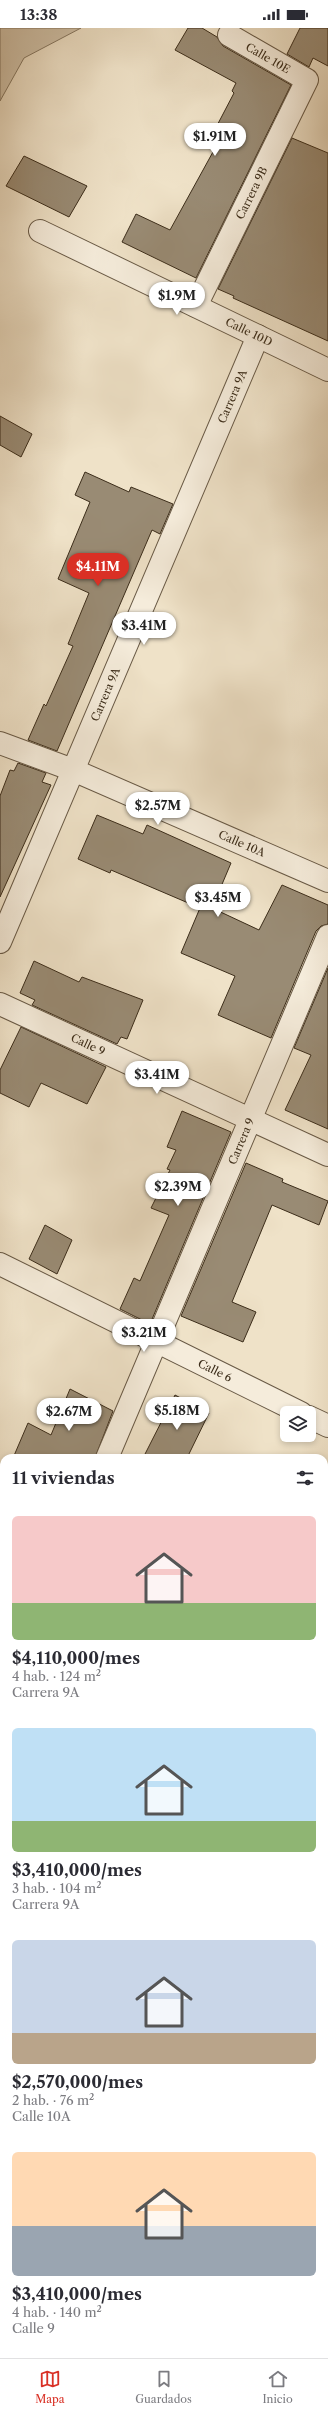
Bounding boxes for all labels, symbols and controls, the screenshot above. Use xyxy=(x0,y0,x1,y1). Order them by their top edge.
text: 13:38 xyxy=(20,5,57,24)
street label: Calle 10E xyxy=(243,40,293,77)
pin: $1.91M xyxy=(182,123,248,157)
text: $1.91M xyxy=(193,128,237,144)
street label: Carrera 9B xyxy=(233,164,271,222)
pin: $1.9M xyxy=(149,282,205,316)
text: $1.9M xyxy=(158,287,196,303)
street label: Calle 10D xyxy=(223,315,275,349)
street label: Carrera 9A xyxy=(215,367,250,425)
pin: $4.11M xyxy=(65,553,131,587)
text: $4.11M xyxy=(76,558,120,574)
pin: $3.41M xyxy=(111,612,177,646)
text: $3.41M xyxy=(121,617,167,633)
street label: Carrera 9A xyxy=(88,665,123,723)
pin: $2.57M xyxy=(125,792,191,826)
text: $2.57M xyxy=(135,797,181,813)
street label: Calle 10A xyxy=(216,827,268,860)
pin: $3.45M xyxy=(185,884,251,918)
text: $3.45M xyxy=(195,889,241,905)
street label: Calle 9 xyxy=(69,1031,108,1059)
pin: $3.41M xyxy=(124,1061,190,1095)
text: $3.41M xyxy=(134,1066,180,1082)
street label: Carrera 9 xyxy=(225,1116,257,1167)
pin: $2.39M xyxy=(145,1173,211,1207)
text: $2.39M xyxy=(154,1178,202,1194)
pin: $3.21M xyxy=(111,1319,177,1353)
text: $3.21M xyxy=(121,1324,167,1340)
street label: Calle 6 xyxy=(196,1356,235,1385)
pin: $5.18M xyxy=(144,1397,210,1431)
pin: $2.67M xyxy=(36,1398,102,1432)
text: $5.18M xyxy=(154,1402,200,1418)
text: $2.67M xyxy=(46,1403,92,1419)
map controls xyxy=(280,1406,316,1442)
button: layers xyxy=(280,1406,316,1442)
icon: filters xyxy=(294,1467,316,1489)
text: 11 viviendas xyxy=(12,1468,115,1488)
icon: home xyxy=(128,1542,200,1614)
text: $4,110,000/mes xyxy=(12,1648,140,1668)
text: 4 hab. · 124 m² xyxy=(12,1668,101,1684)
text: Carrera 9A xyxy=(12,1684,79,1700)
icon: home xyxy=(128,1754,200,1826)
text: $3,410,000/mes xyxy=(12,1860,142,1880)
text: 3 hab. · 104 m² xyxy=(12,1880,102,1896)
text: Carrera 9A xyxy=(12,1896,79,1912)
icon: home xyxy=(128,1966,200,2038)
text: $2,570,000/mes xyxy=(12,2072,143,2092)
text: 2 hab. · 76 m² xyxy=(12,2092,94,2108)
text: Calle 10A xyxy=(12,2108,71,2124)
icon: home xyxy=(128,2178,200,2250)
text: $3,410,000/mes xyxy=(12,2284,142,2304)
text: 4 hab. · 140 m² xyxy=(12,2304,102,2320)
text: Calle 9 xyxy=(12,2320,55,2336)
tab: Mapa xyxy=(35,2368,65,2406)
tab: Guardados xyxy=(135,2368,192,2406)
tab: Inicio xyxy=(262,2368,293,2406)

